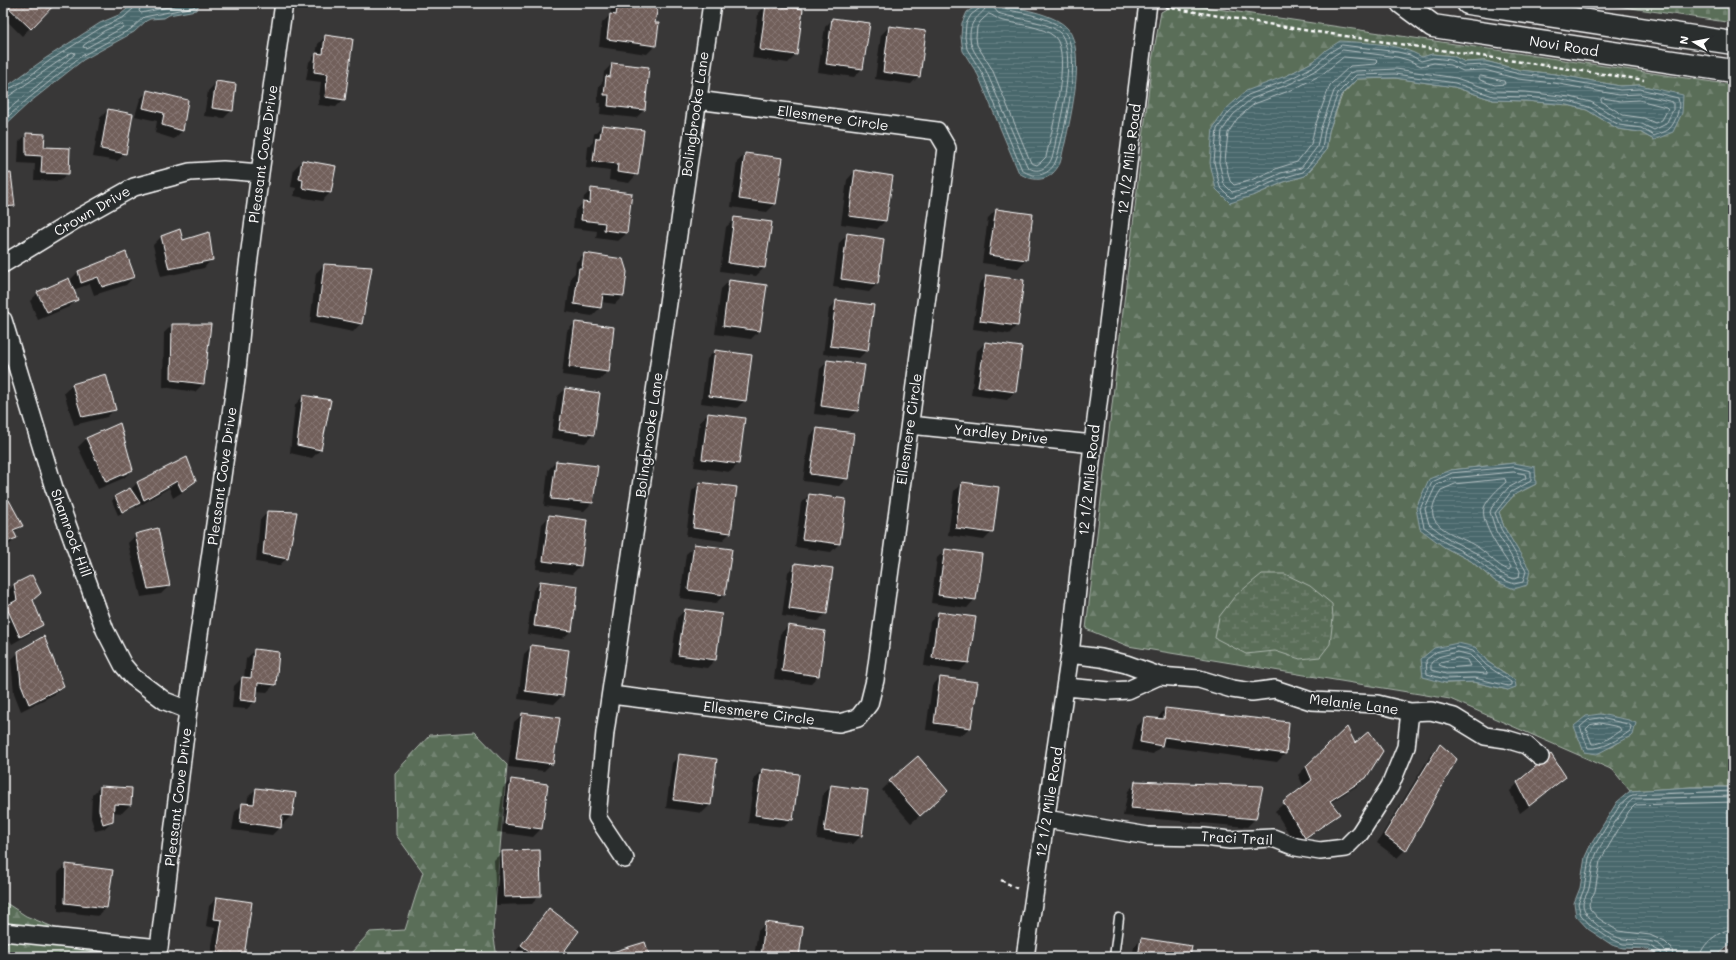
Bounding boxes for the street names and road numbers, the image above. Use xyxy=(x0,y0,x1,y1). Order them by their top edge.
street label: Novi Road xyxy=(1528,31,1600,60)
street label: Bolingbrooke Lane xyxy=(676,50,713,178)
street label: Pleasant Cove Drive xyxy=(243,84,282,224)
street label: Ellesmere Circle xyxy=(776,100,890,135)
street label: 12 1/2 Mile Road xyxy=(1112,102,1145,215)
street label: Crown Drive xyxy=(50,181,133,240)
street label: Bolingbrooke Lane xyxy=(630,371,667,499)
street label: Ellesmere Circle xyxy=(891,372,926,486)
street label: Pleasant Cove Drive xyxy=(202,406,241,546)
street label: Yardley Drive xyxy=(953,419,1049,448)
street label: 12 1/2 Mile Road xyxy=(1073,423,1104,536)
street label: Shamrock Hill xyxy=(47,486,96,580)
street label: Melanie Lane xyxy=(1308,689,1400,718)
street label: Ellesmere Circle xyxy=(702,696,816,729)
street label: Pleasant Cove Drive xyxy=(160,727,195,867)
street label: 12 1/2 Mile Road xyxy=(1030,745,1067,858)
street label: Traci Trail xyxy=(1201,826,1273,849)

